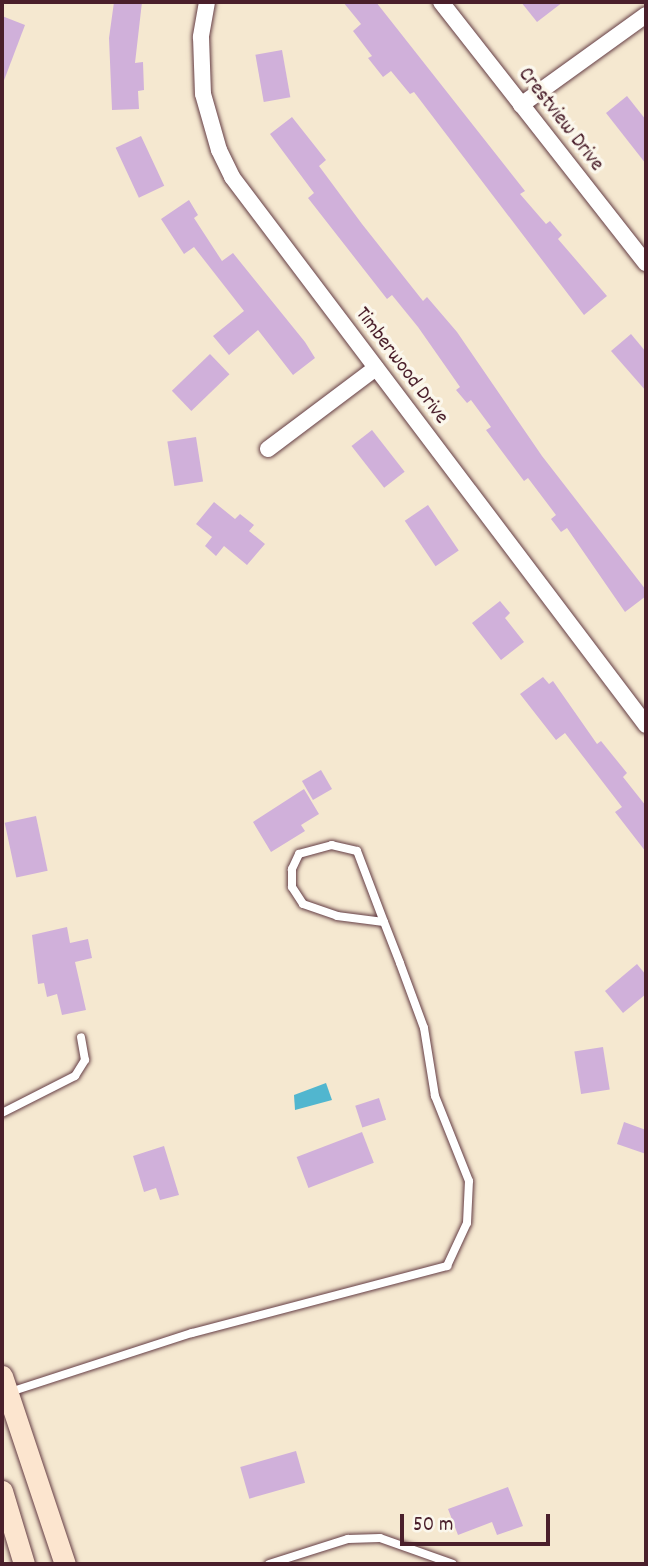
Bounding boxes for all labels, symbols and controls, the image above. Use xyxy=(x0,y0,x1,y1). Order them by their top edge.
street label: Crestview Drive xyxy=(512,63,608,177)
street label: Timberwood Drive xyxy=(349,302,453,430)
scale bar xyxy=(403,1500,554,1544)
text: 50 m xyxy=(413,1511,453,1541)

